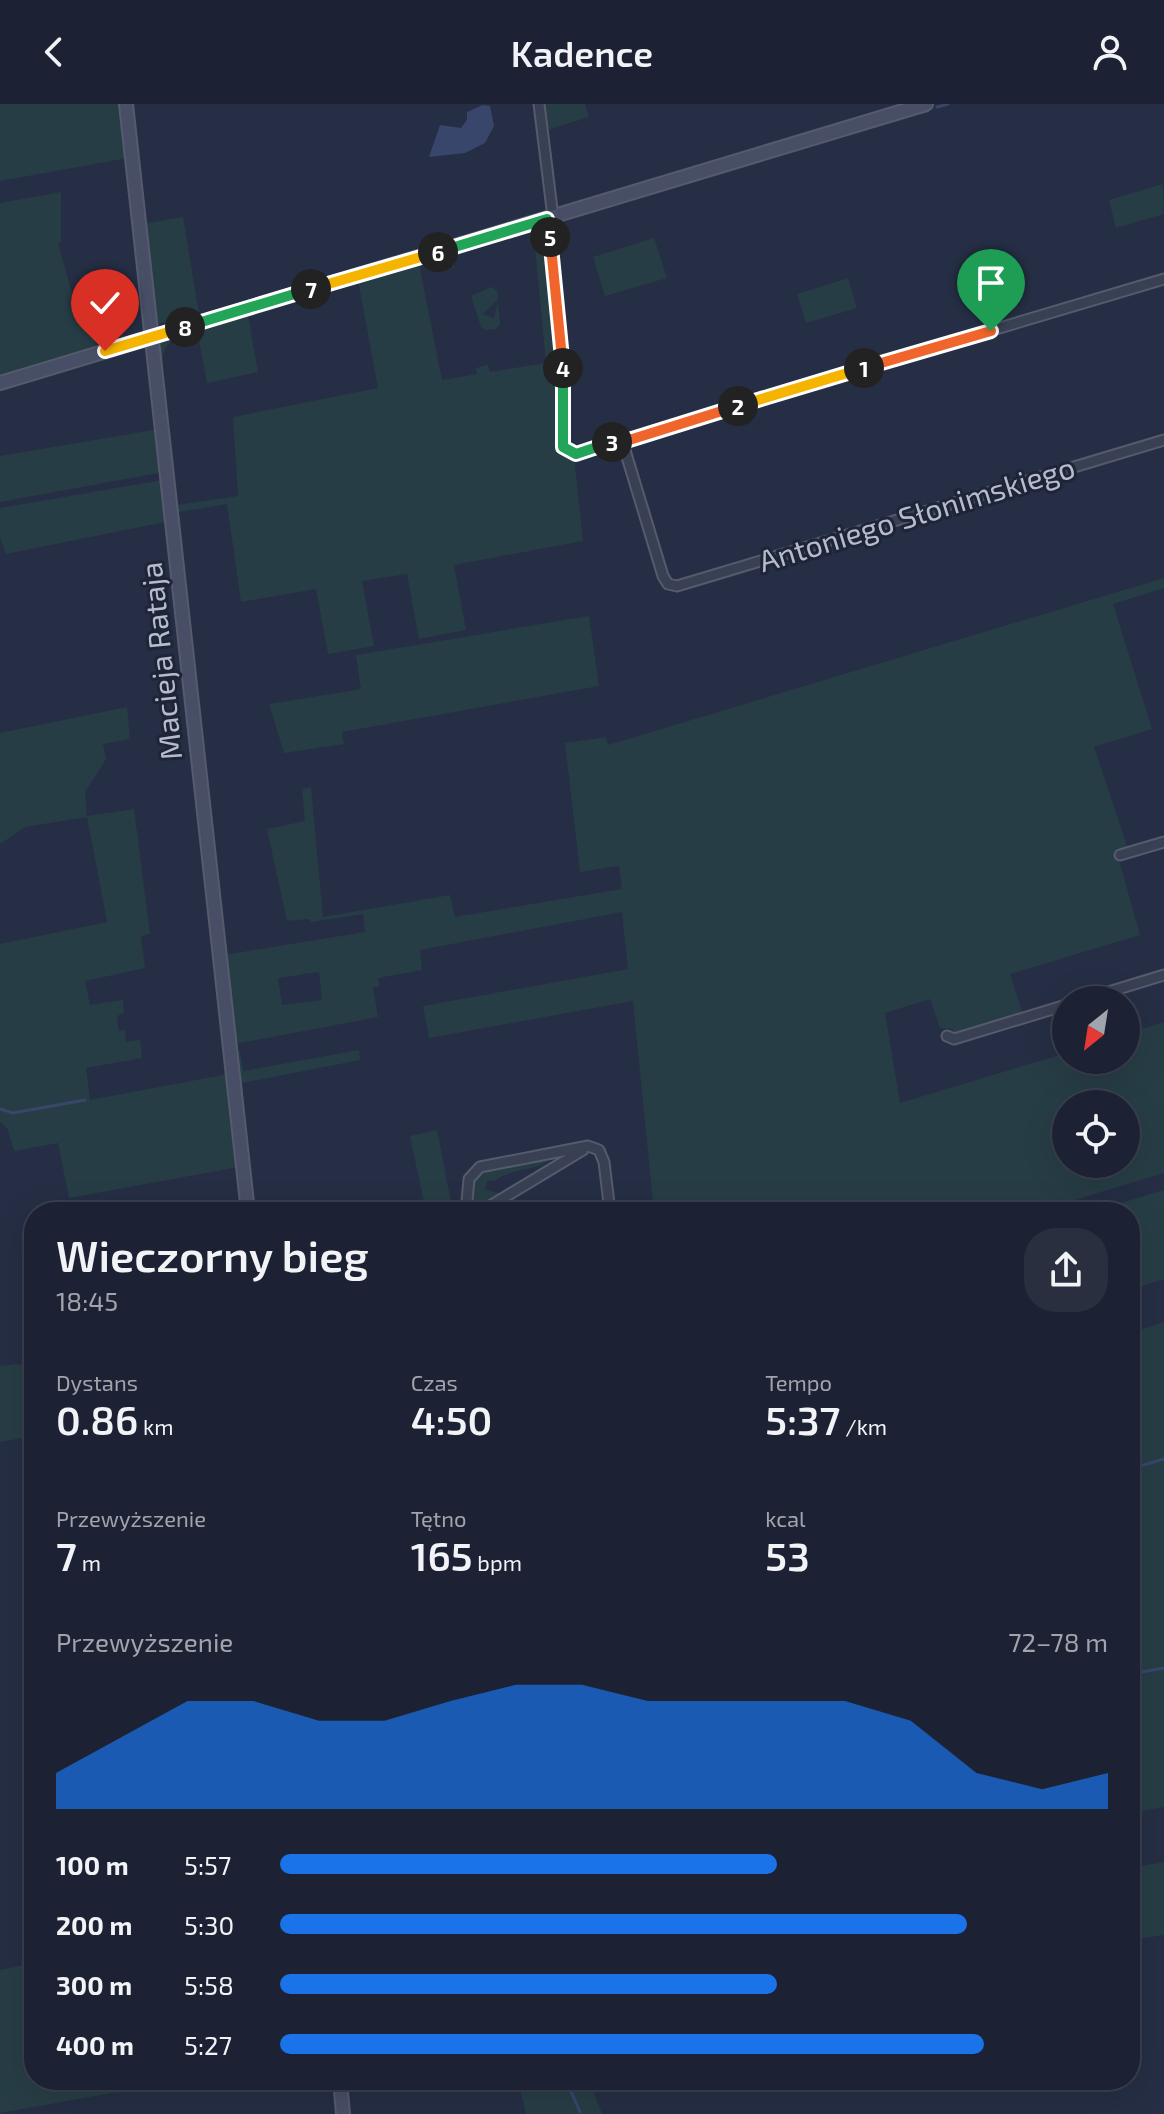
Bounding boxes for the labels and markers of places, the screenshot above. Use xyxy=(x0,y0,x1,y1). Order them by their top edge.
pin: 5 xyxy=(530,217,570,257)
pin: 6 xyxy=(418,232,458,272)
pin xyxy=(957,249,1025,331)
pin xyxy=(71,269,139,351)
pin: 7 xyxy=(291,269,331,309)
pin: 8 xyxy=(165,307,205,347)
pin: 4 xyxy=(543,348,583,388)
pin: 1 xyxy=(844,348,884,388)
pin: 2 xyxy=(718,386,758,426)
pin: 3 xyxy=(592,422,632,462)

